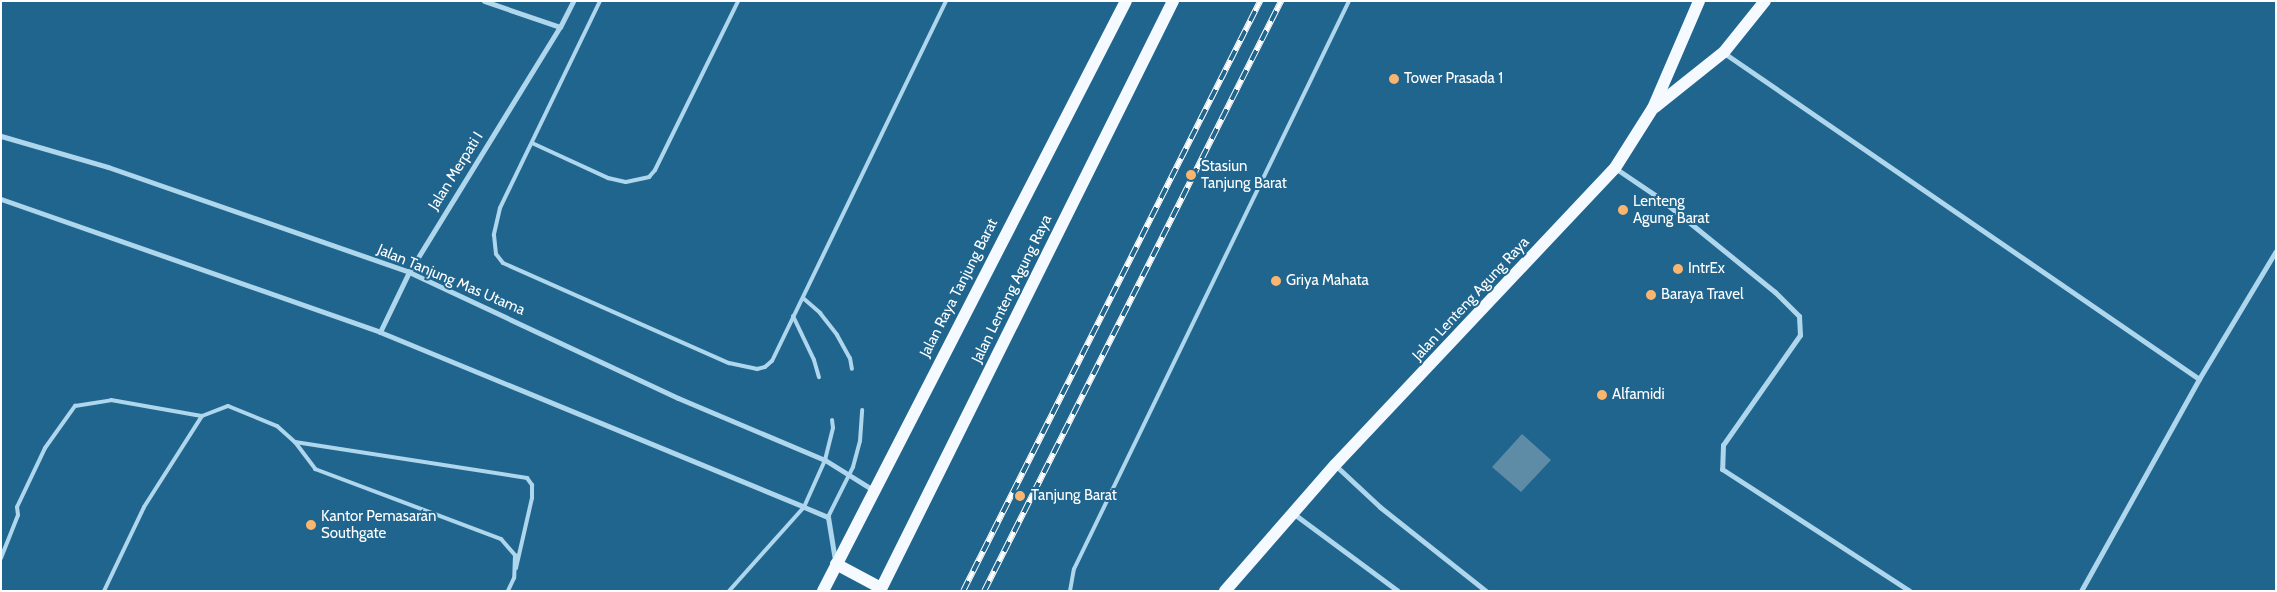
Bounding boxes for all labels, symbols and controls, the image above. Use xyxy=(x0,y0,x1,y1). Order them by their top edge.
place label: Tower Prasada 1 xyxy=(1404,70,1503,88)
marker: Tower Prasada 1 xyxy=(1388,73,1400,85)
street label: Jalan Merpati I xyxy=(425,129,487,213)
place label: Stasiun Tanjung Barat xyxy=(1201,157,1287,192)
marker: Stasiun Tanjung Barat xyxy=(1185,169,1197,181)
place label: Lenteng Agung Barat xyxy=(1633,192,1710,227)
marker: Lenteng Agung Barat xyxy=(1617,204,1629,216)
street label: Jalan Lenteng Agung Raya xyxy=(968,212,1056,366)
street label: Jalan Raya Tanjung Barat xyxy=(916,216,1002,360)
street label: Jalan Lenteng Agung Raya xyxy=(1409,233,1533,365)
street label: Jalan Tanjung Mas Utama xyxy=(375,241,527,319)
place label: IntrEx xyxy=(1688,260,1725,278)
marker: IntrEx xyxy=(1672,263,1684,275)
place label: Griya Mahata xyxy=(1286,272,1369,290)
marker: Griya Mahata xyxy=(1270,275,1282,287)
place label: Baraya Travel xyxy=(1661,286,1743,304)
marker: Baraya Travel xyxy=(1645,289,1657,301)
place label: Alfamidi xyxy=(1612,386,1665,404)
marker: Alfamidi xyxy=(1596,389,1608,401)
place label: Tanjung Barat xyxy=(1031,487,1117,505)
marker: Tanjung Barat xyxy=(1013,489,1027,503)
place label: Kantor Pemasaran Southgate xyxy=(321,507,436,542)
marker: Kantor Pemasaran Southgate xyxy=(305,519,317,531)

